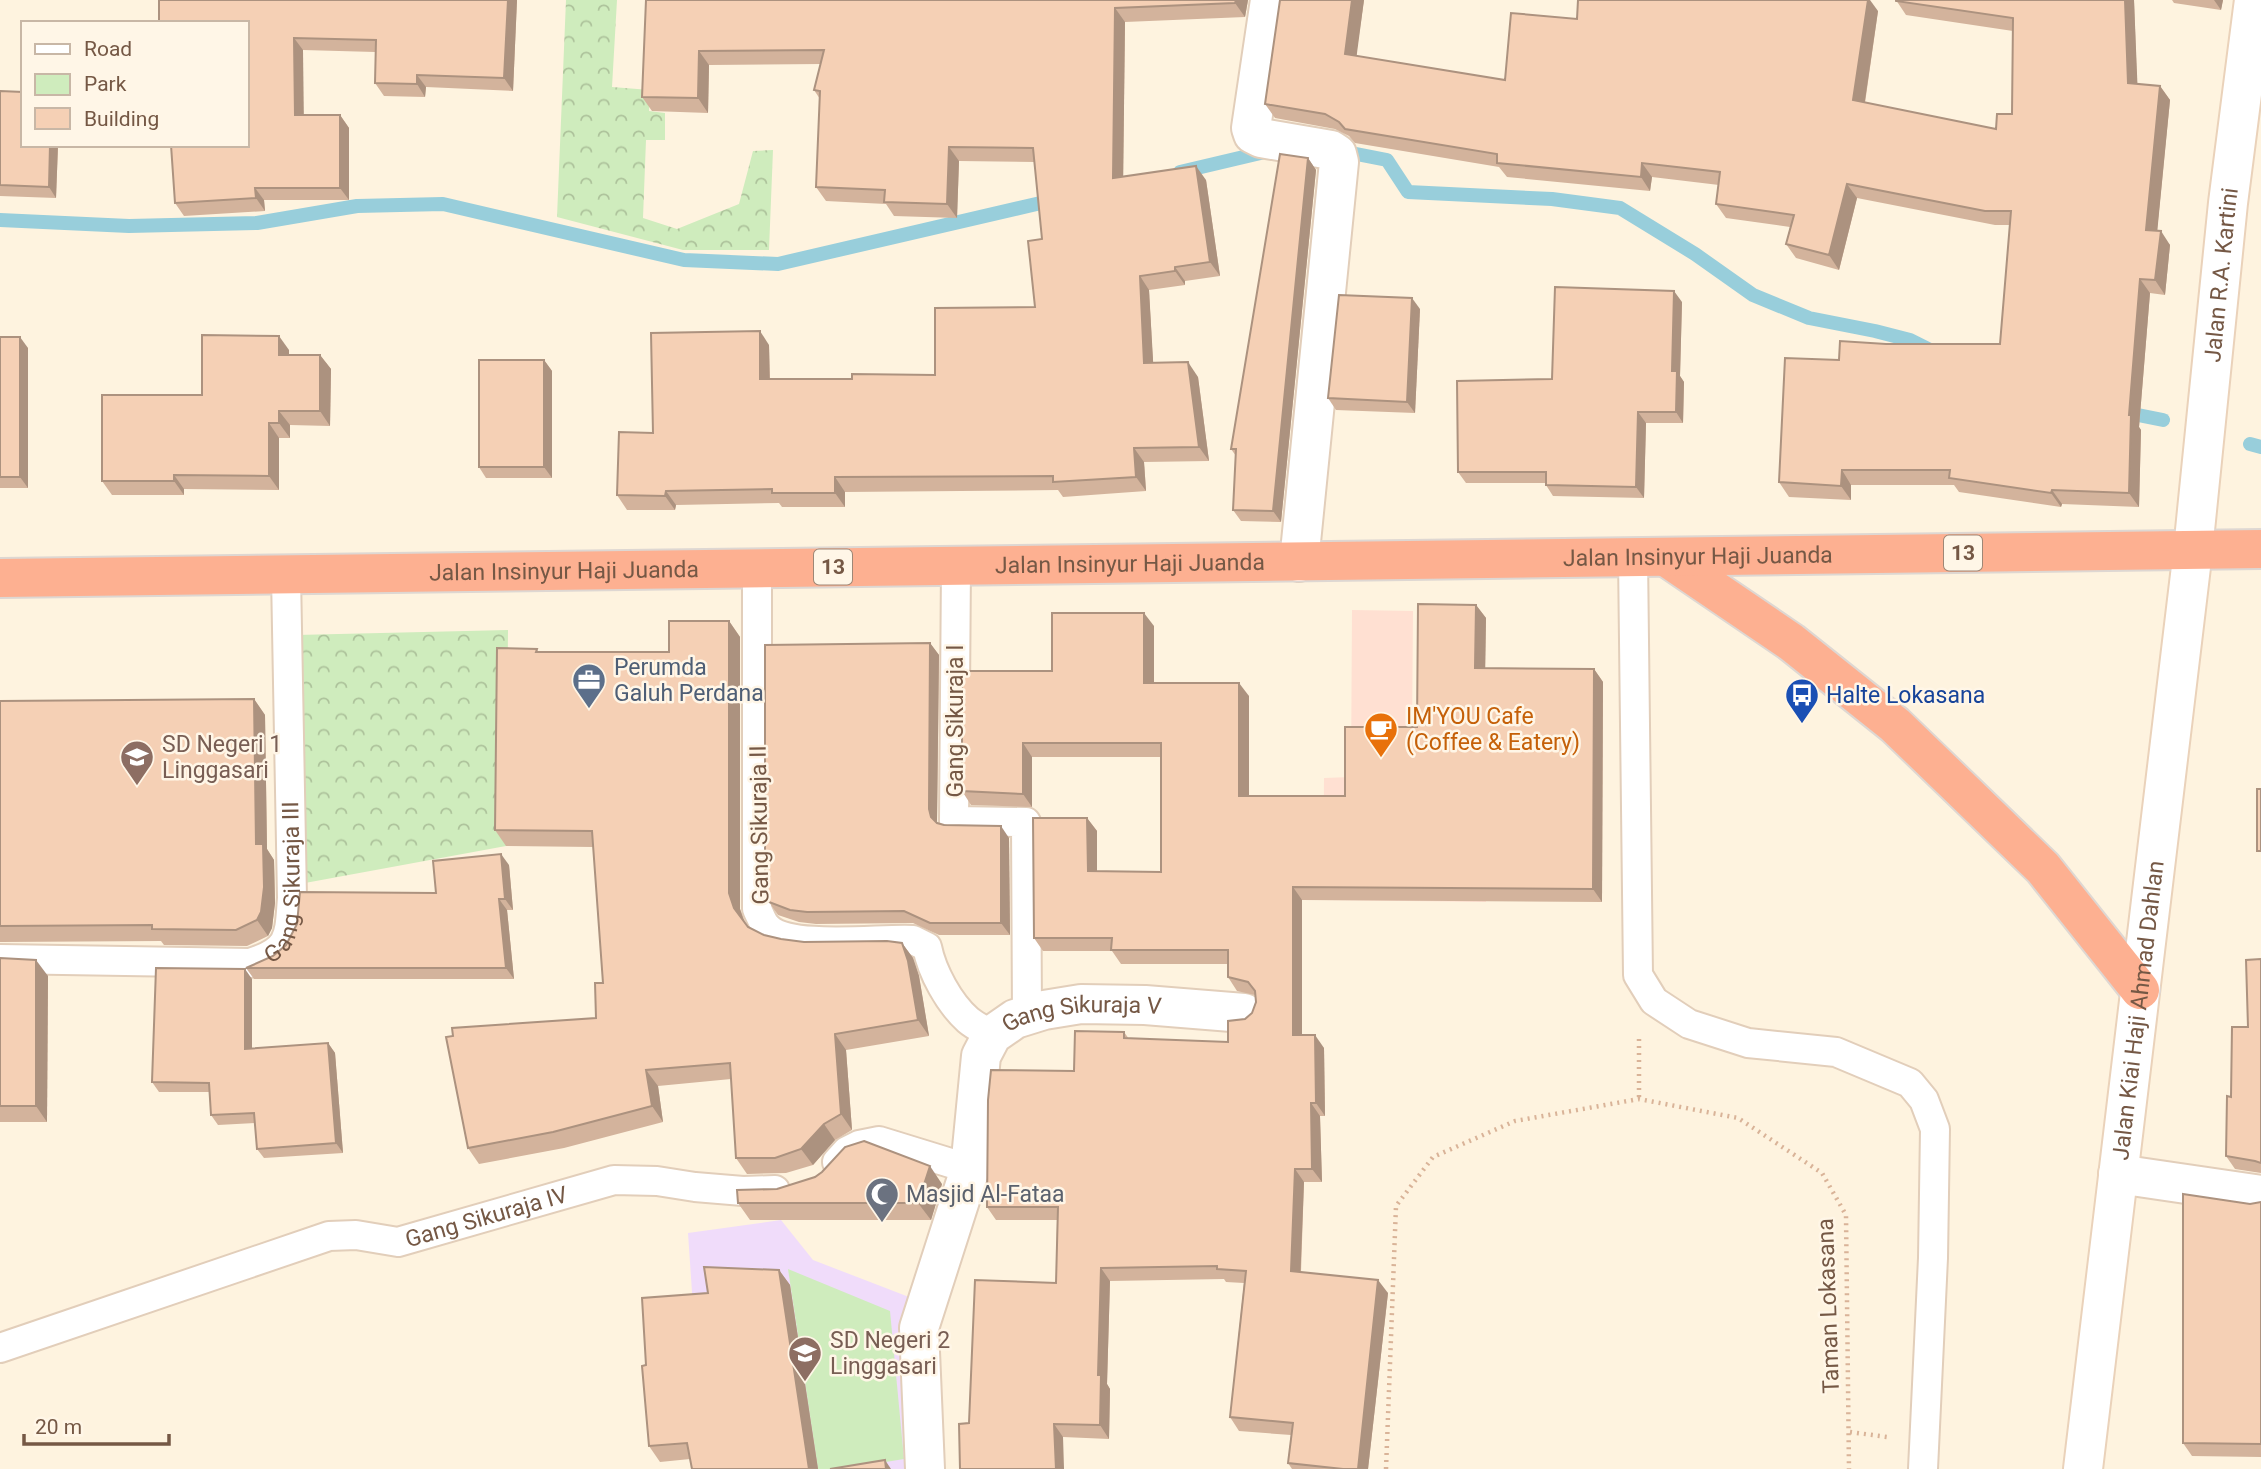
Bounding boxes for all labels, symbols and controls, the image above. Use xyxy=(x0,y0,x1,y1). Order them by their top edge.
legend xyxy=(21,21,248,147)
text: Road xyxy=(84,37,132,61)
text: Park xyxy=(84,72,127,96)
text: Building xyxy=(84,107,159,131)
street label: Jalan R.A. Kartini xyxy=(2199,186,2244,364)
road number: 13 xyxy=(1944,536,1982,570)
street label: Jalan Insinyur Haji Juanda xyxy=(1563,541,1833,572)
street label: Jalan Insinyur Haji Juanda xyxy=(995,549,1265,579)
road number: 13 xyxy=(814,550,852,584)
street label: Jalan Insinyur Haji Juanda xyxy=(429,556,699,586)
street label: Gang Sikuraja I xyxy=(942,645,969,797)
place label: Perumda Galuh Perdana xyxy=(614,654,764,707)
office icon: Perumda Galuh Perdana xyxy=(570,661,608,710)
bus stop icon: Halte Lokasana xyxy=(1783,676,1821,725)
place label: Halte Lokasana xyxy=(1826,682,1985,709)
place label: IM'YOU Cafe (Coffee & Eatery) xyxy=(1406,703,1580,756)
cafe icon: IM'YOU Cafe (Coffee & Eatery) xyxy=(1362,710,1400,759)
place label: SD Negeri 1 Linggasari xyxy=(162,731,282,784)
school or university icon: SD Negeri 1 Linggasari xyxy=(118,738,156,787)
street label: Gang Sikuraja II xyxy=(745,745,774,905)
street label: Gang Sikuraja III xyxy=(259,801,306,969)
street label: Jalan Kiai Haji Ahmad Dahlan xyxy=(2107,859,2170,1162)
street label: Gang Sikuraja V xyxy=(997,991,1163,1038)
mosque icon: Masjid Al-Fataa xyxy=(863,1175,901,1224)
street label: Gang Sikuraja IV xyxy=(402,1181,571,1253)
place label: Masjid Al-Fataa xyxy=(906,1181,1065,1208)
street label: Taman Lokasana xyxy=(1812,1218,1845,1394)
place label: SD Negeri 2 Linggasari xyxy=(830,1327,950,1380)
school or university icon: SD Negeri 2 Linggasari xyxy=(786,1334,824,1383)
scale bar xyxy=(24,1402,170,1446)
text: 20 m xyxy=(35,1415,82,1439)

